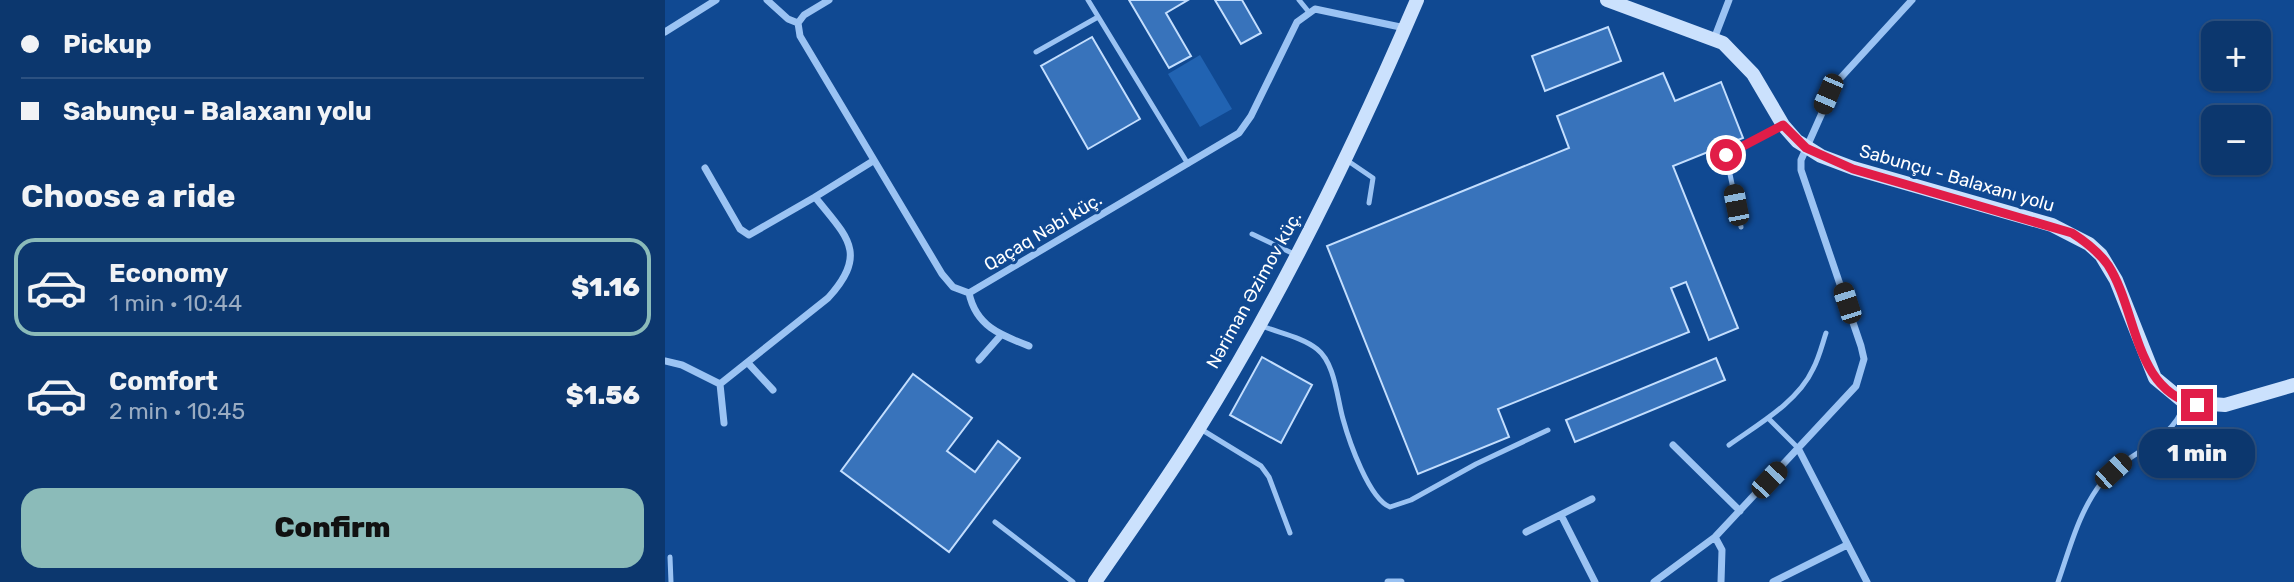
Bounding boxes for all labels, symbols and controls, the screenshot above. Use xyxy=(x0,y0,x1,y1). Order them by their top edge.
map controls xyxy=(2201,21,2271,175)
button: + xyxy=(2201,21,2271,91)
text: Pickup xyxy=(63,29,152,60)
car xyxy=(1811,71,1846,117)
text: Sabunçu - Balaxanı yolu xyxy=(63,96,372,127)
button: − xyxy=(2201,105,2271,175)
route start xyxy=(1710,139,1742,171)
street label: Sabunçu - Balaxanı yolu xyxy=(1857,140,2057,216)
text: Choose a ride xyxy=(21,177,235,215)
car xyxy=(1722,182,1751,228)
street label: Qaçaq Nəbi küç. xyxy=(980,188,1106,276)
street label: Nəriman Əzimov küç. xyxy=(1202,207,1306,373)
icon: car xyxy=(25,256,88,319)
text: Economy xyxy=(109,258,228,289)
text: $1.16 xyxy=(571,272,640,303)
car xyxy=(1831,280,1864,326)
text: 1 min · 10:44 xyxy=(109,289,242,317)
icon: car xyxy=(25,364,88,427)
text: Comfort xyxy=(109,366,218,397)
text: $1.56 xyxy=(566,380,640,411)
route end xyxy=(2181,389,2213,421)
text: 2 min · 10:45 xyxy=(109,397,245,425)
callout: 1 min xyxy=(2139,430,2255,478)
text: 1 min xyxy=(2167,439,2227,467)
car xyxy=(2091,449,2136,493)
car xyxy=(1747,457,1792,503)
button: Confirm xyxy=(21,488,644,568)

